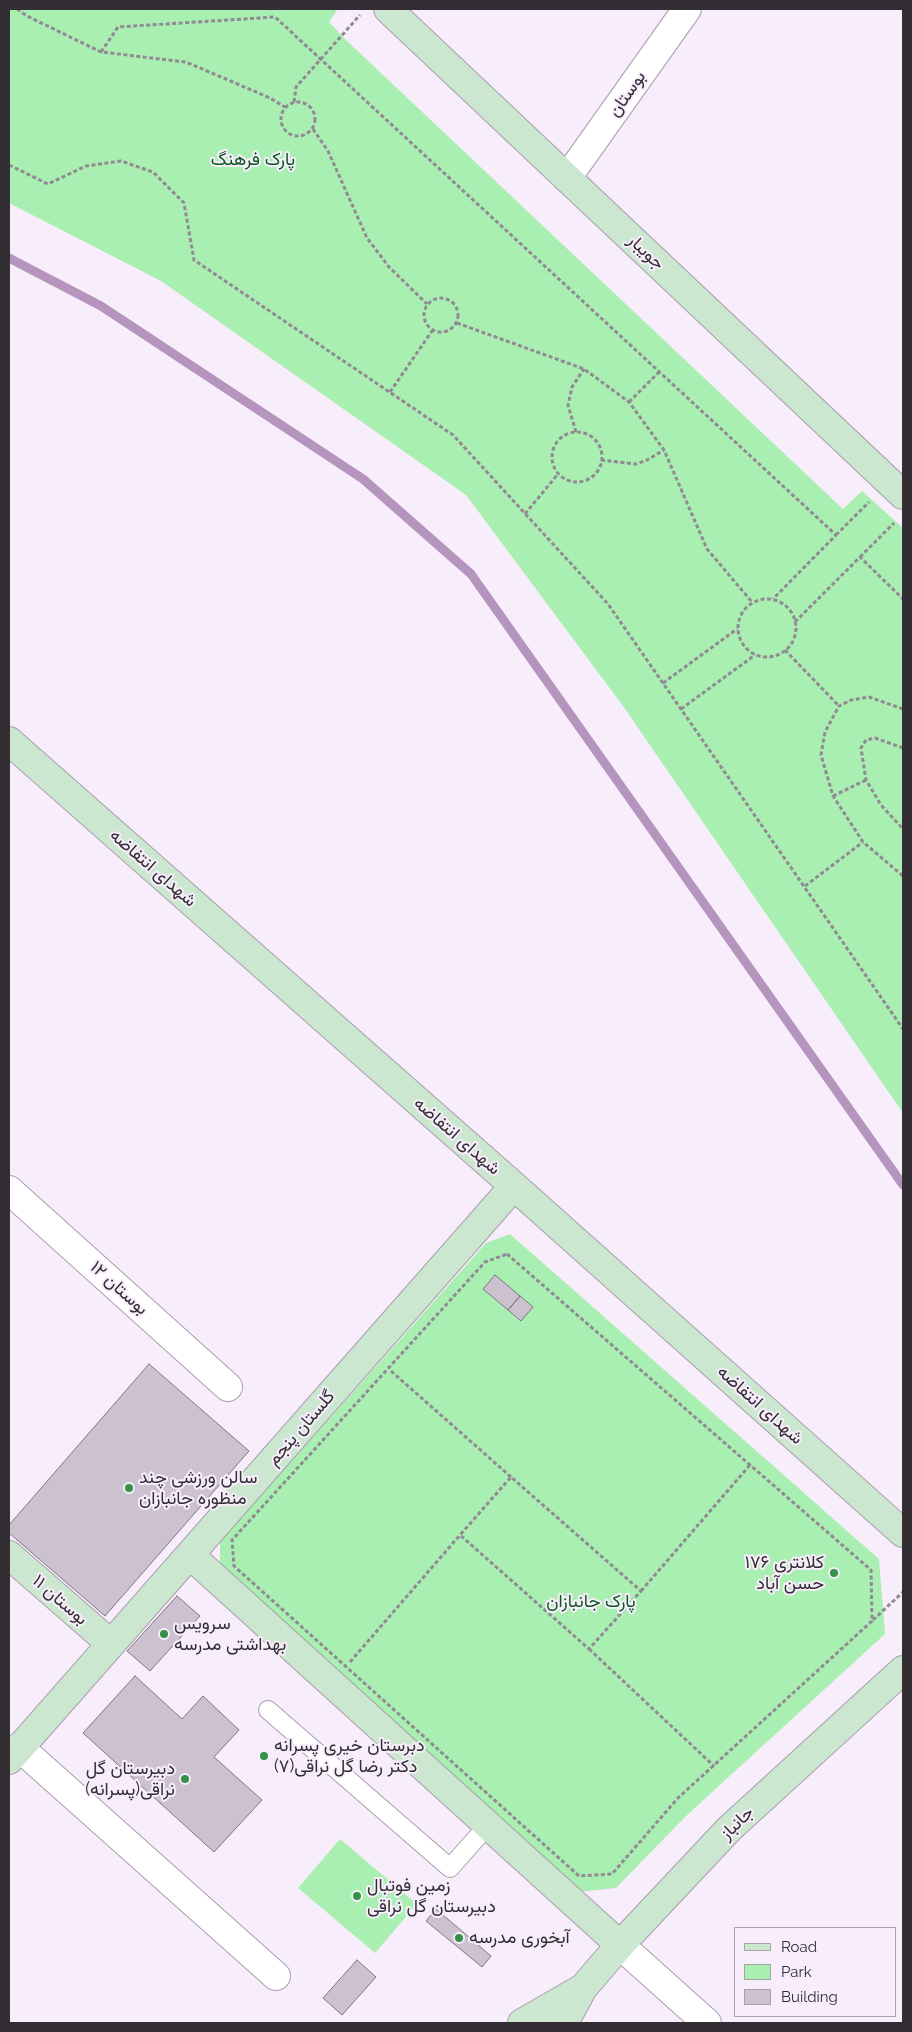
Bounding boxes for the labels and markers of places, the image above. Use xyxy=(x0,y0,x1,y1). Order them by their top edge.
place label: سالن ورزشی چند منظوره جانبازان xyxy=(139,1467,257,1510)
marker: سالن ورزشی چند منظوره جانبازان xyxy=(123,1482,135,1494)
place label: کلانتری ۱۷۶ حسن آباد xyxy=(745,1552,824,1595)
marker: کلانتری ۱۷۶ حسن آباد xyxy=(828,1567,840,1579)
place label: سرویس بهداشتی مدرسه xyxy=(174,1613,286,1656)
marker: سرویس بهداشتی مدرسه xyxy=(158,1628,170,1640)
place label: دبرستان خیری پسرانه دکتر رضا گل نراقی(۷) xyxy=(274,1735,425,1778)
marker: دبرستان خیری پسرانه دکتر رضا گل نراقی(۷) xyxy=(258,1750,270,1762)
place label: دبیرستان گل نراقی(پسرانه) xyxy=(85,1758,175,1800)
marker: دبیرستان گل نراقی(پسرانه) xyxy=(179,1773,191,1785)
place label: زمین فوتبال دبیرستان گل نراقی xyxy=(367,1875,496,1918)
marker: زمین فوتبال دبیرستان گل نراقی xyxy=(351,1890,363,1902)
place label: آبخوری مدرسه xyxy=(469,1927,570,1949)
marker: آبخوری مدرسه xyxy=(453,1932,465,1944)

